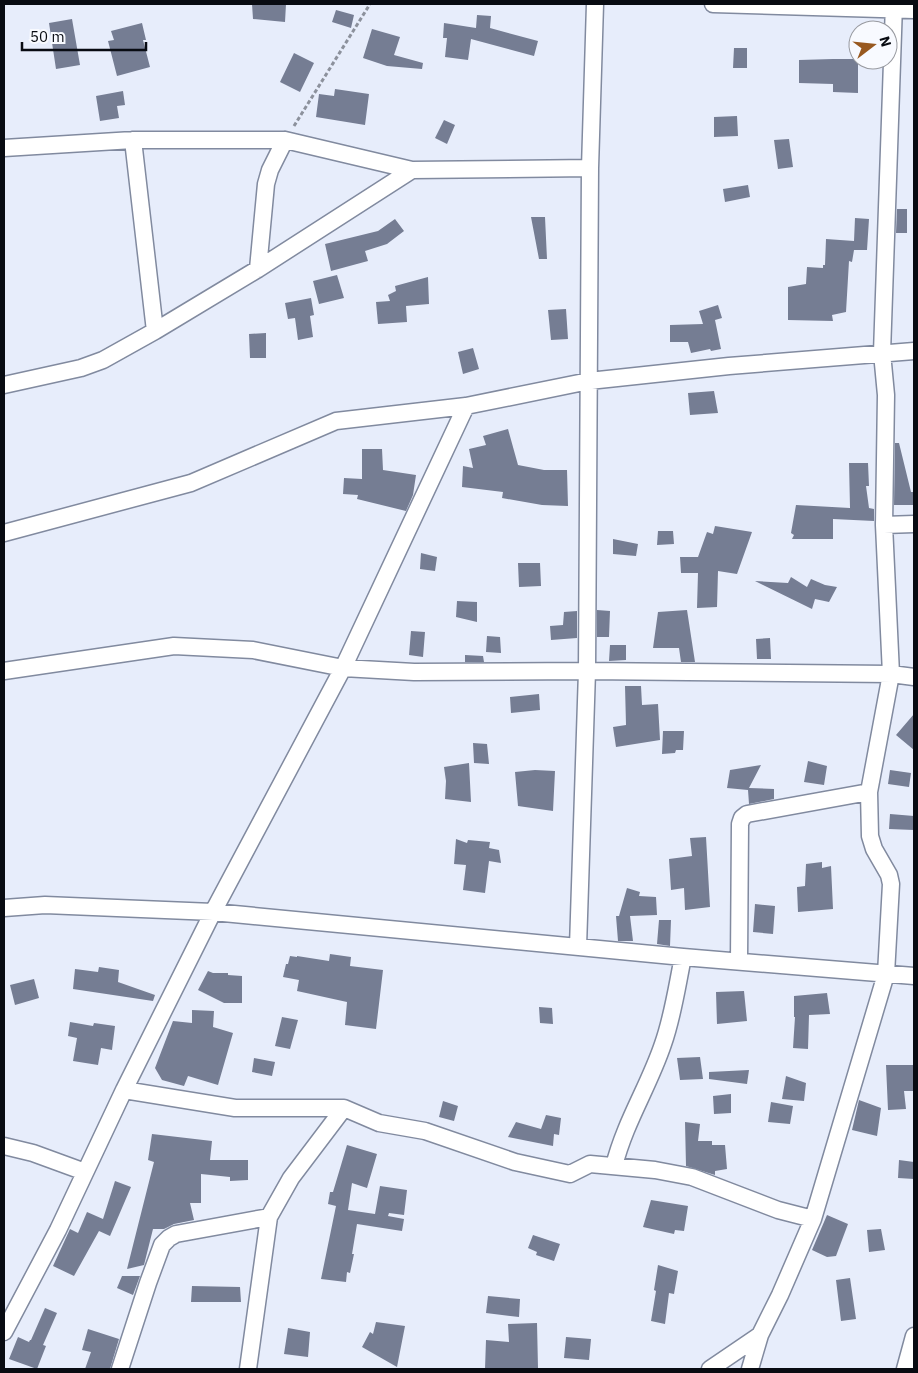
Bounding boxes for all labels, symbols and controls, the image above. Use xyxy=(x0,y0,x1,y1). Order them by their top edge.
scale bar xyxy=(22,20,146,52)
north arrow xyxy=(848,20,898,70)
text: 50 m xyxy=(30,27,65,46)
text: N xyxy=(875,34,896,49)

